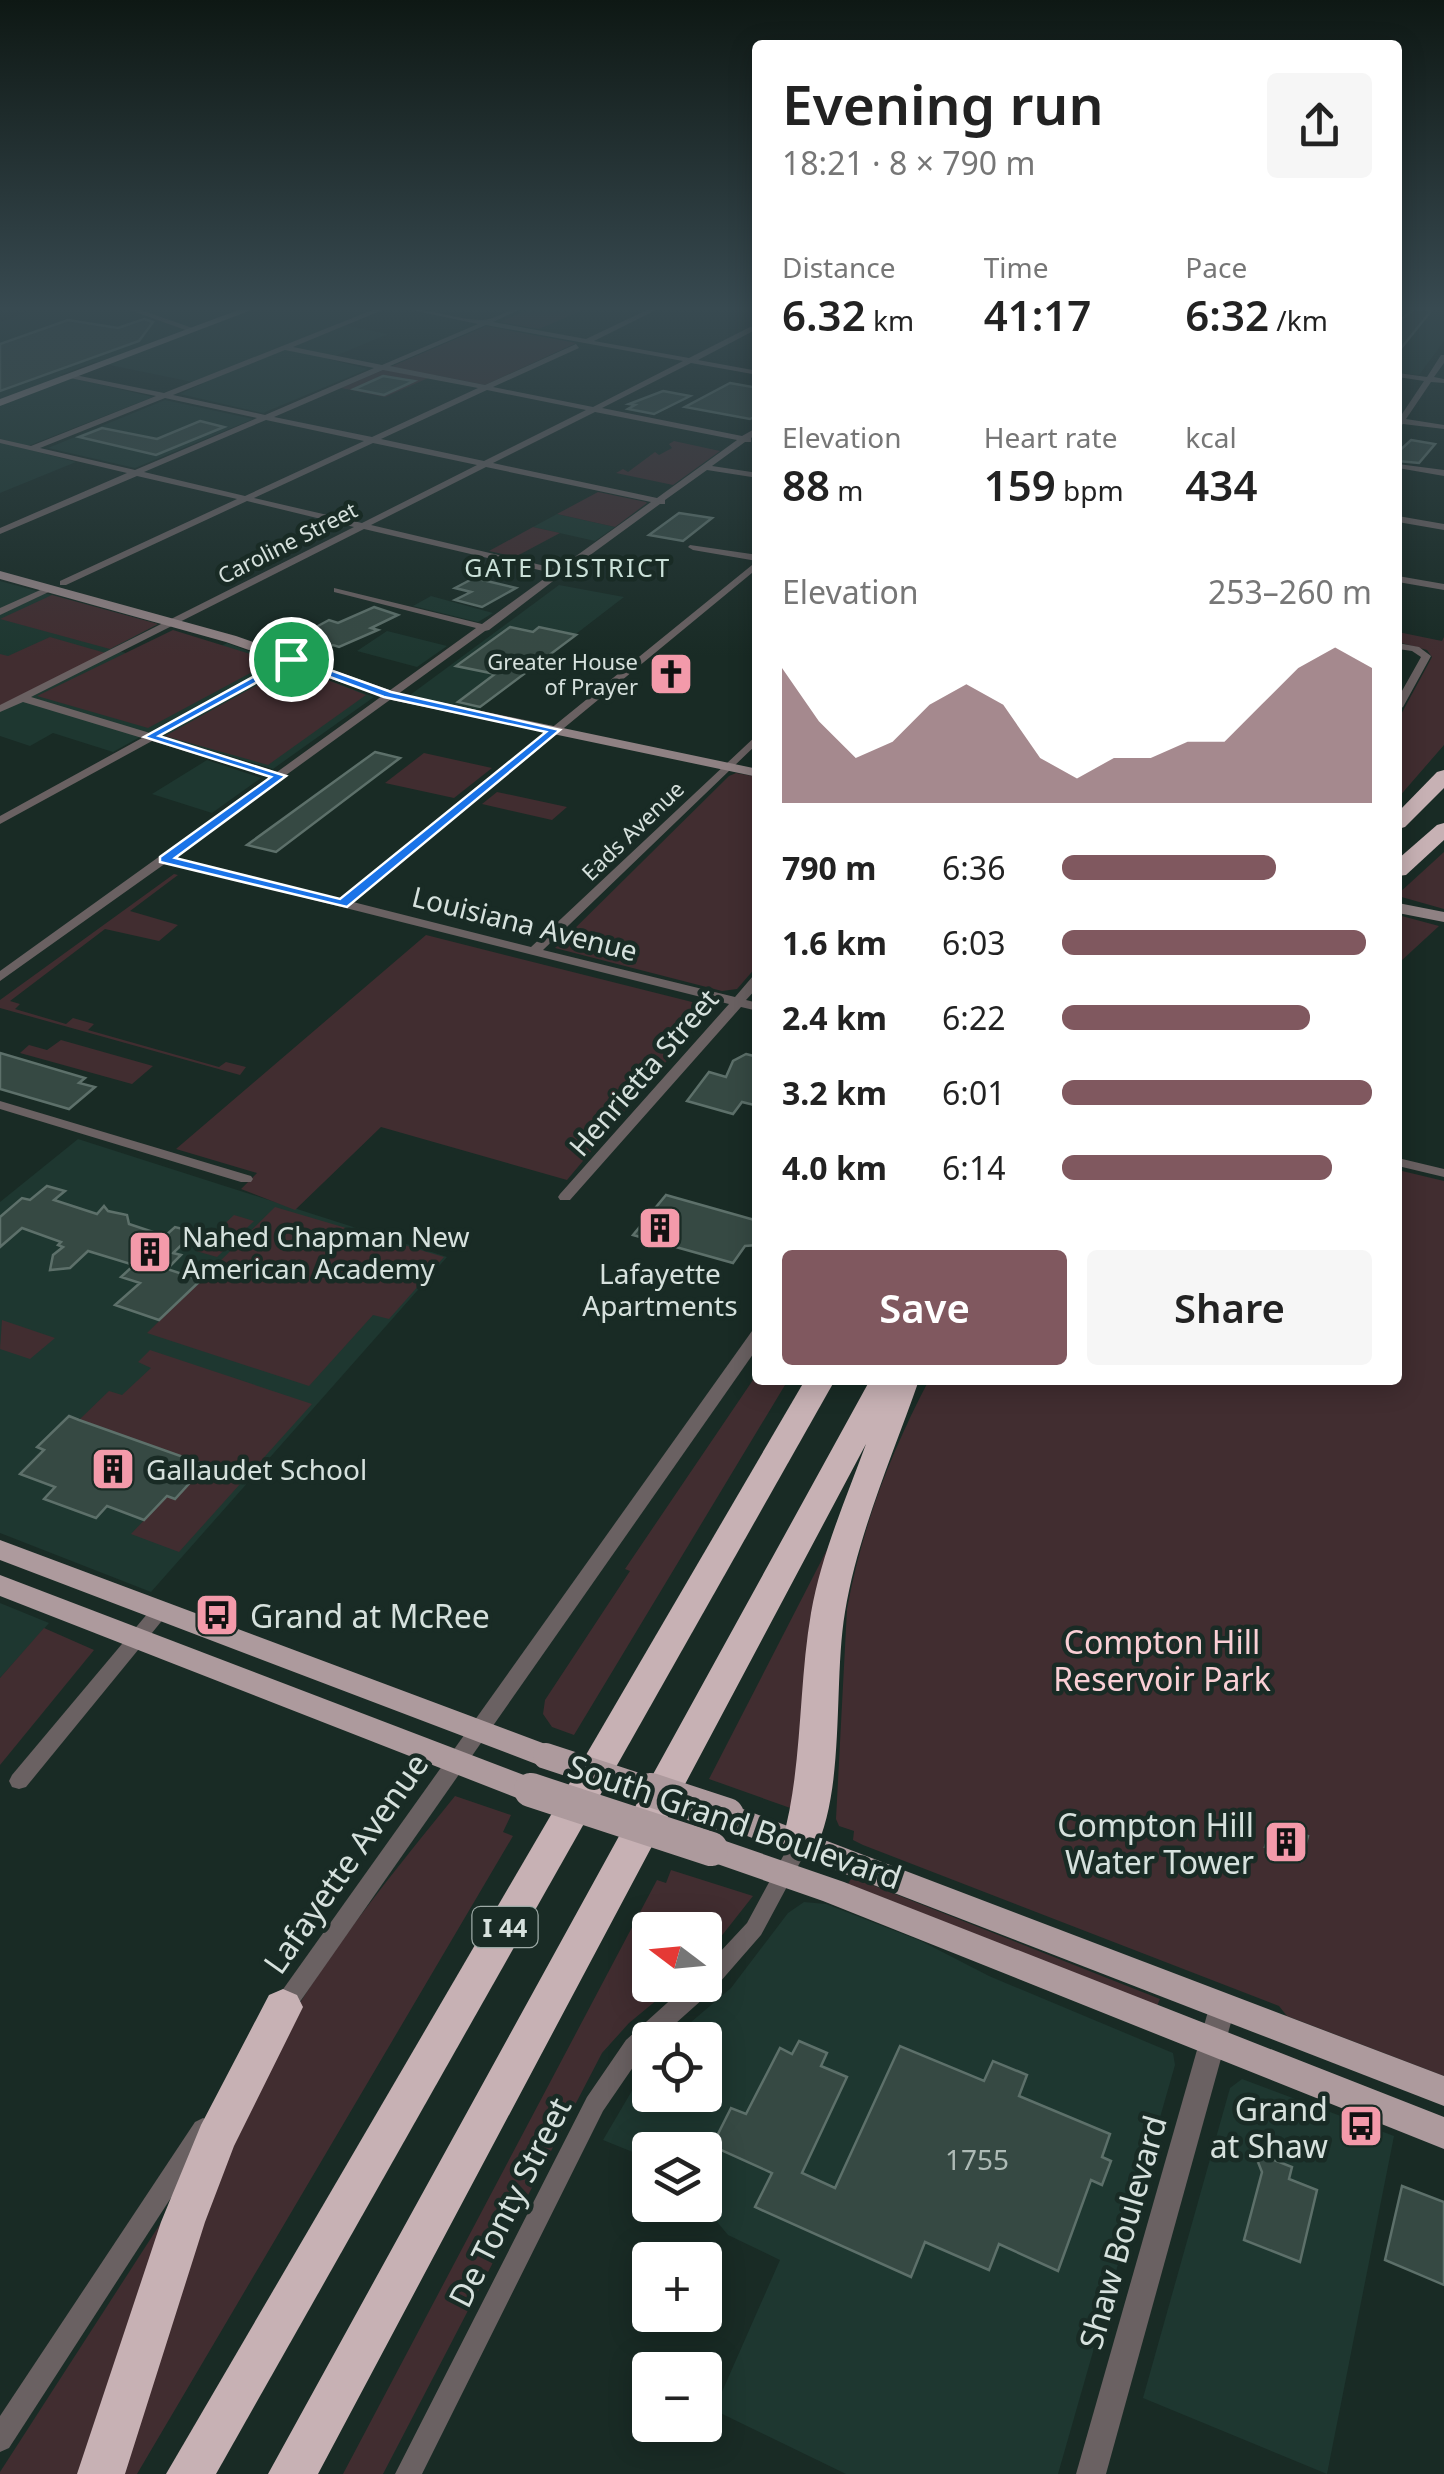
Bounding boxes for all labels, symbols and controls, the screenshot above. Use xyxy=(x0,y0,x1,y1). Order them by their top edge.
text: Evening run xyxy=(782,66,1103,141)
button: share xyxy=(1267,73,1372,178)
text: 18:21 · 8 × 790 m xyxy=(782,141,1035,184)
text: Distance xyxy=(782,248,895,286)
text: Time xyxy=(984,248,1048,286)
text: Pace xyxy=(1185,248,1247,286)
text: 6.32 xyxy=(782,286,866,343)
text: 41:17 xyxy=(984,286,1091,343)
text: 6:32 xyxy=(1185,286,1269,343)
text: km xyxy=(866,301,914,339)
text: /km xyxy=(1269,301,1328,339)
text: Elevation xyxy=(782,418,902,456)
text: Heart rate xyxy=(984,418,1117,456)
text: kcal xyxy=(1185,418,1237,456)
text: 88 xyxy=(782,456,830,513)
text: 159 xyxy=(984,456,1056,513)
text: 434 xyxy=(1185,456,1257,513)
text: m xyxy=(830,471,864,509)
text: bpm xyxy=(1056,471,1124,509)
street label: Caroline Street xyxy=(212,494,362,590)
district label: GATE DISTRICT xyxy=(464,550,672,584)
text: Elevation xyxy=(782,570,919,613)
text: 253–260 m xyxy=(1208,570,1372,613)
pin xyxy=(249,617,334,702)
icon: arrive xyxy=(264,632,319,687)
place label: Greater House of Prayer xyxy=(487,646,638,701)
church icon: Greater House of Prayer xyxy=(648,651,694,697)
street label: Eads Avenue xyxy=(574,773,690,887)
text: 790 m xyxy=(782,846,876,889)
text: 6:36 xyxy=(942,846,1006,889)
street label: Louisiana Avenue xyxy=(408,877,642,969)
text: 1.6 km xyxy=(782,921,887,964)
text: 6:03 xyxy=(942,921,1006,964)
street label: Henrietta Street xyxy=(560,980,726,1164)
text: 2.4 km xyxy=(782,996,887,1039)
text: 6:22 xyxy=(942,996,1006,1039)
text: 3.2 km xyxy=(782,1071,887,1114)
text: 6:01 xyxy=(942,1071,1006,1114)
text: 4.0 km xyxy=(782,1146,887,1189)
text: 6:14 xyxy=(942,1146,1006,1189)
building icon: Lafayette Apartments xyxy=(637,1205,683,1251)
place label: Nahed Chapman New American Academy xyxy=(182,1217,470,1287)
building icon: Nahed Chapman New American Academy xyxy=(127,1229,173,1275)
button: Save xyxy=(782,1250,1067,1365)
button: Share xyxy=(1087,1250,1372,1365)
place label: Lafayette Apartments xyxy=(582,1254,738,1324)
building icon: Gallaudet School xyxy=(90,1446,136,1492)
place label: Gallaudet School xyxy=(146,1450,367,1488)
bus stop icon: Grand at McRee xyxy=(194,1592,240,1638)
place label: Grand at McRee xyxy=(250,1594,490,1637)
park label: Compton Hill Reservoir Park xyxy=(1053,1620,1271,1700)
street label: Lafayette Avenue xyxy=(253,1744,437,1982)
street label: South Grand Boulevard xyxy=(563,1744,907,1898)
place label: Compton Hill Water Tower xyxy=(1057,1803,1254,1883)
building icon: Compton Hill Water Tower xyxy=(1263,1819,1309,1865)
road number: I 44 xyxy=(472,1907,538,1947)
north arrow xyxy=(632,1912,722,2002)
map controls xyxy=(632,1912,722,2442)
button: locate xyxy=(632,2022,722,2112)
place label: Grand at Shaw xyxy=(1210,2087,1328,2167)
street label: De Tonty Street xyxy=(438,2090,580,2314)
bus stop icon: Grand at Shaw xyxy=(1338,2103,1384,2149)
street label: Shaw Boulevard xyxy=(1068,2110,1176,2354)
button: layers xyxy=(632,2132,722,2222)
house number: 1755 xyxy=(945,2140,1009,2178)
button: + xyxy=(632,2242,722,2332)
button: − xyxy=(632,2352,722,2442)

